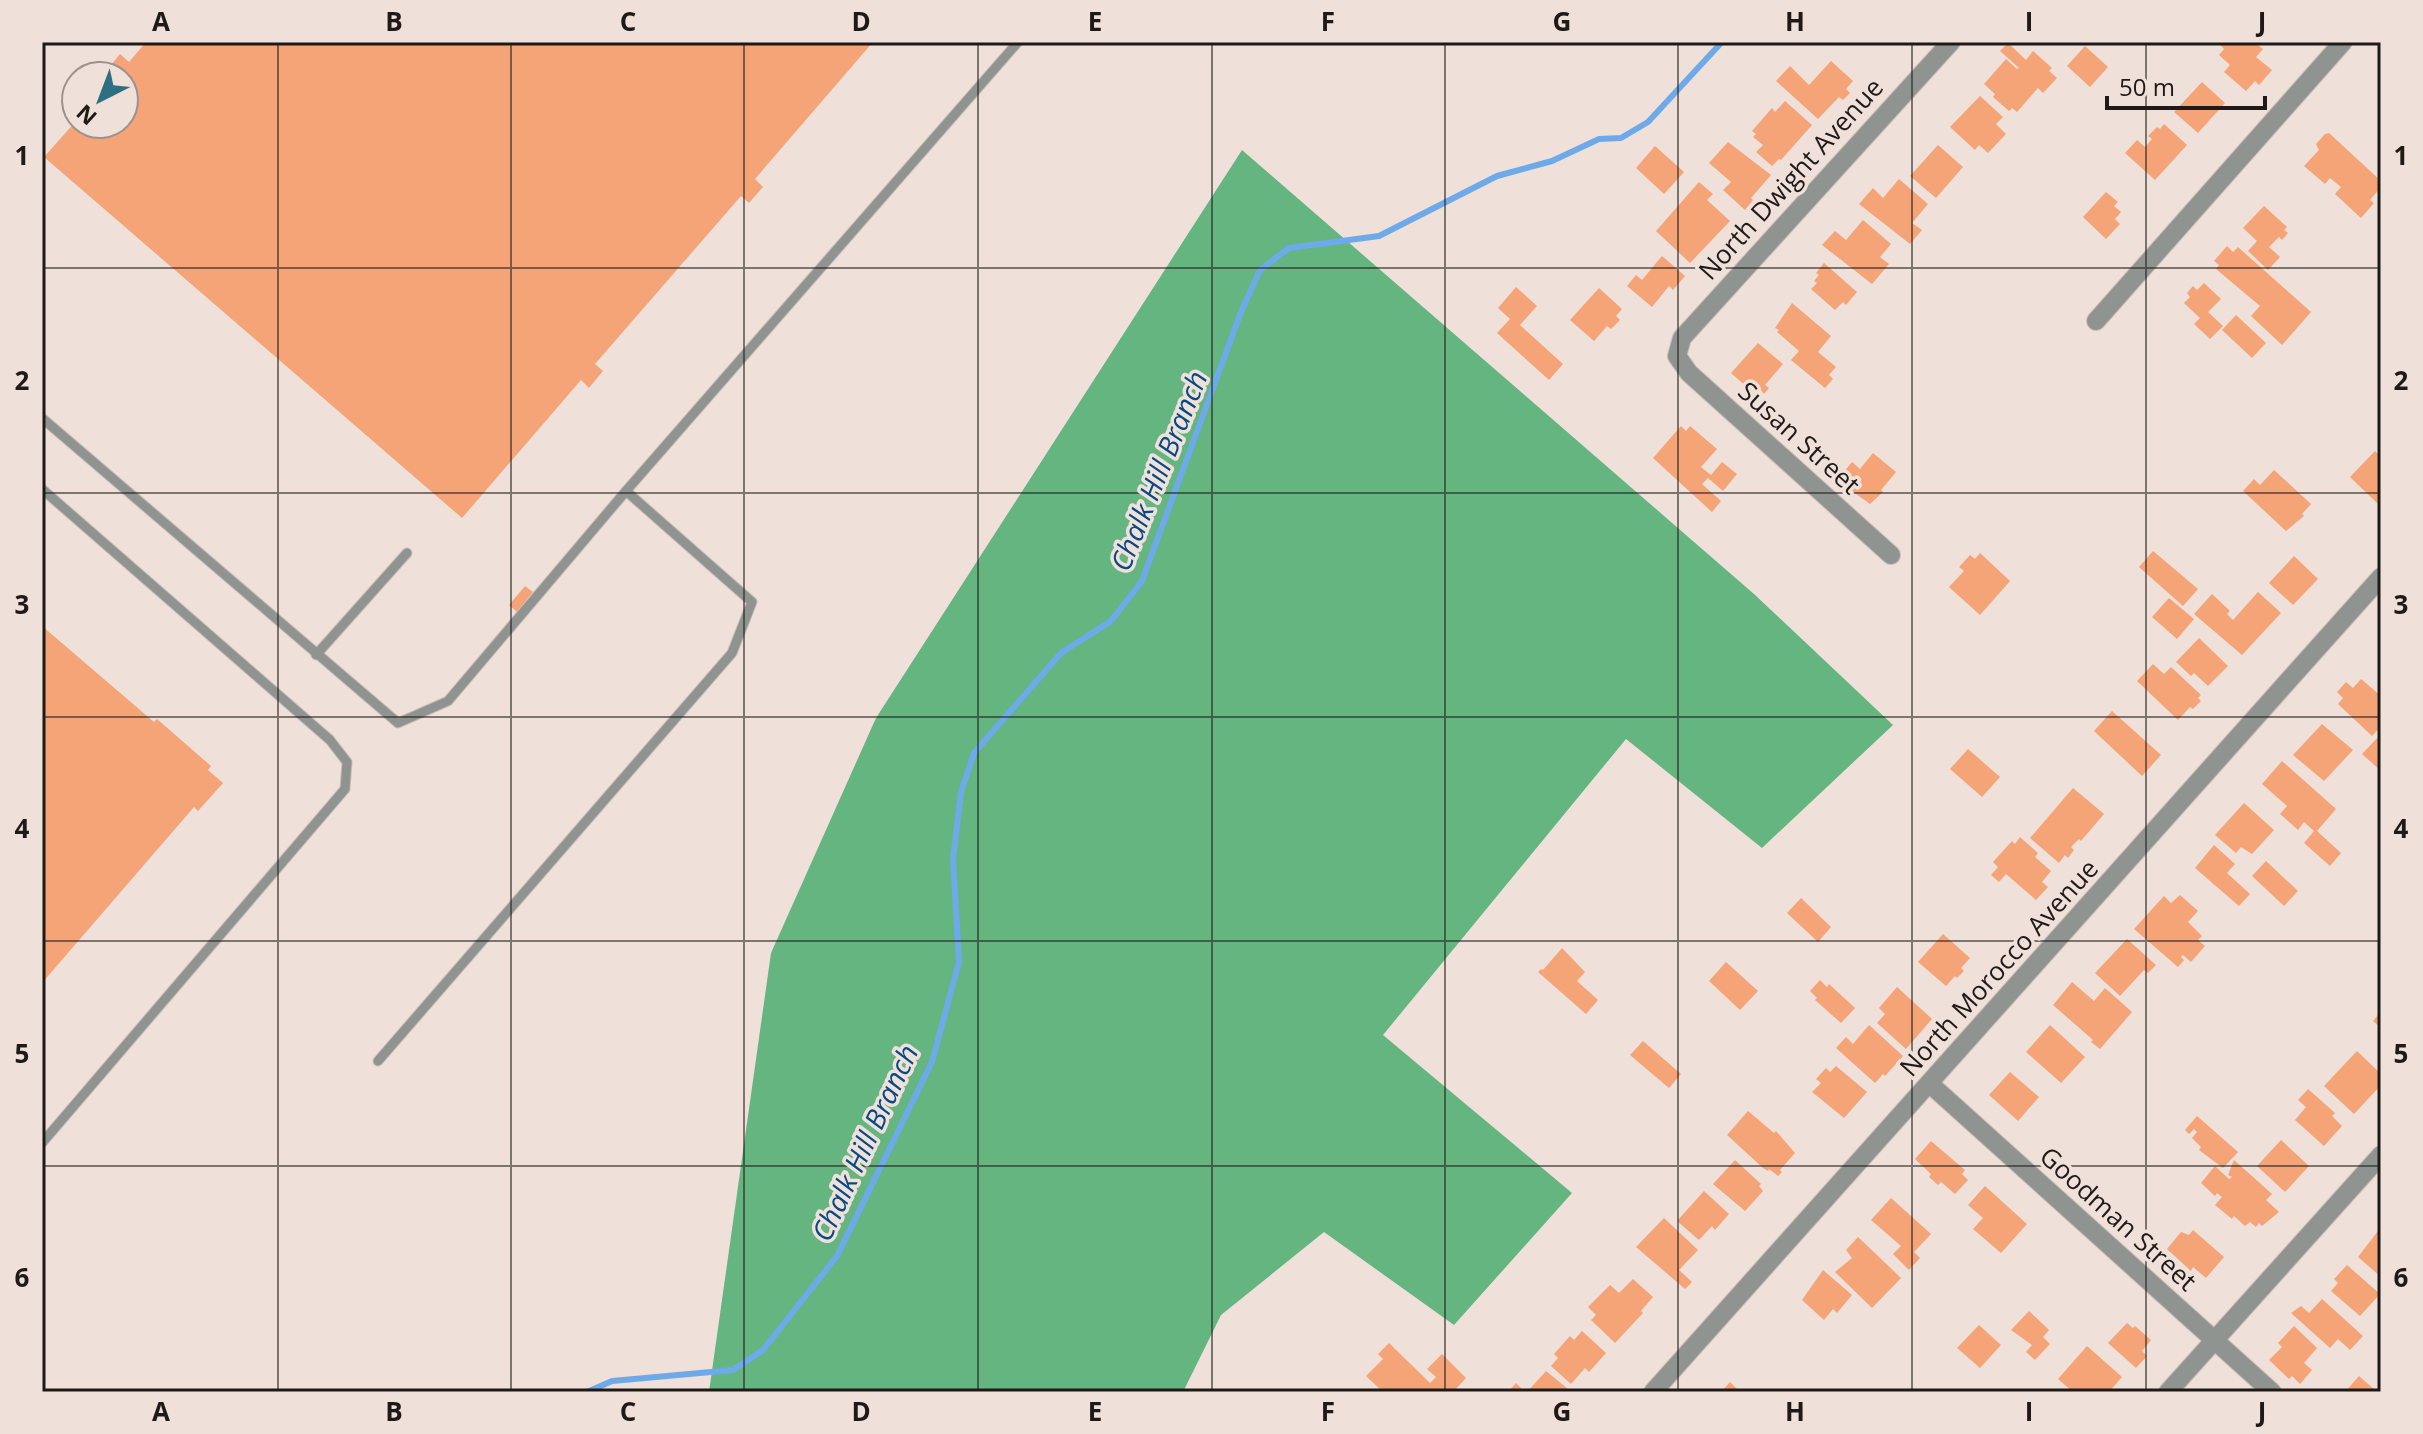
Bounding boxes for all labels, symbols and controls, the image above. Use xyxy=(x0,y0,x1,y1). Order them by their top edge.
text: A xyxy=(152,3,170,39)
text: B xyxy=(385,3,403,39)
text: C xyxy=(620,3,636,39)
text: D xyxy=(851,3,871,39)
text: E xyxy=(1088,3,1102,39)
text: F xyxy=(1321,3,1335,39)
text: G xyxy=(1553,3,1571,39)
text: H xyxy=(1785,3,1805,39)
text: I xyxy=(2025,3,2033,39)
text: J xyxy=(2256,3,2266,39)
north arrow xyxy=(60,60,140,140)
scale bar xyxy=(2107,60,2265,110)
street label: North Dwight Avenue xyxy=(1690,70,1891,287)
text: 50 m xyxy=(2119,70,2175,103)
text: N xyxy=(69,98,103,133)
text: 1 xyxy=(15,137,29,173)
text: 1 xyxy=(2394,137,2408,173)
text: 2 xyxy=(15,362,30,398)
text: 2 xyxy=(2394,362,2409,398)
water label: Chalk Hill Branch xyxy=(1101,365,1216,576)
street label: Susan Street xyxy=(1731,373,1868,502)
text: 3 xyxy=(15,586,29,622)
text: 3 xyxy=(2394,586,2408,622)
text: 4 xyxy=(15,810,30,846)
text: 4 xyxy=(2394,810,2409,846)
street label: North Morocco Avenue xyxy=(1891,851,2106,1084)
text: 5 xyxy=(15,1035,29,1071)
text: 5 xyxy=(2394,1035,2408,1071)
water label: Chalk Hill Branch xyxy=(802,1038,926,1247)
street label: Goodman Street xyxy=(2032,1138,2205,1299)
text: 6 xyxy=(15,1259,30,1295)
text: 6 xyxy=(2394,1259,2409,1295)
text: A xyxy=(152,1393,170,1429)
text: B xyxy=(385,1393,403,1429)
text: C xyxy=(620,1393,636,1429)
text: D xyxy=(851,1393,871,1429)
text: E xyxy=(1088,1393,1102,1429)
text: F xyxy=(1321,1393,1335,1429)
text: G xyxy=(1553,1393,1571,1429)
text: H xyxy=(1785,1393,1805,1429)
text: I xyxy=(2025,1393,2033,1429)
text: J xyxy=(2256,1393,2266,1429)

